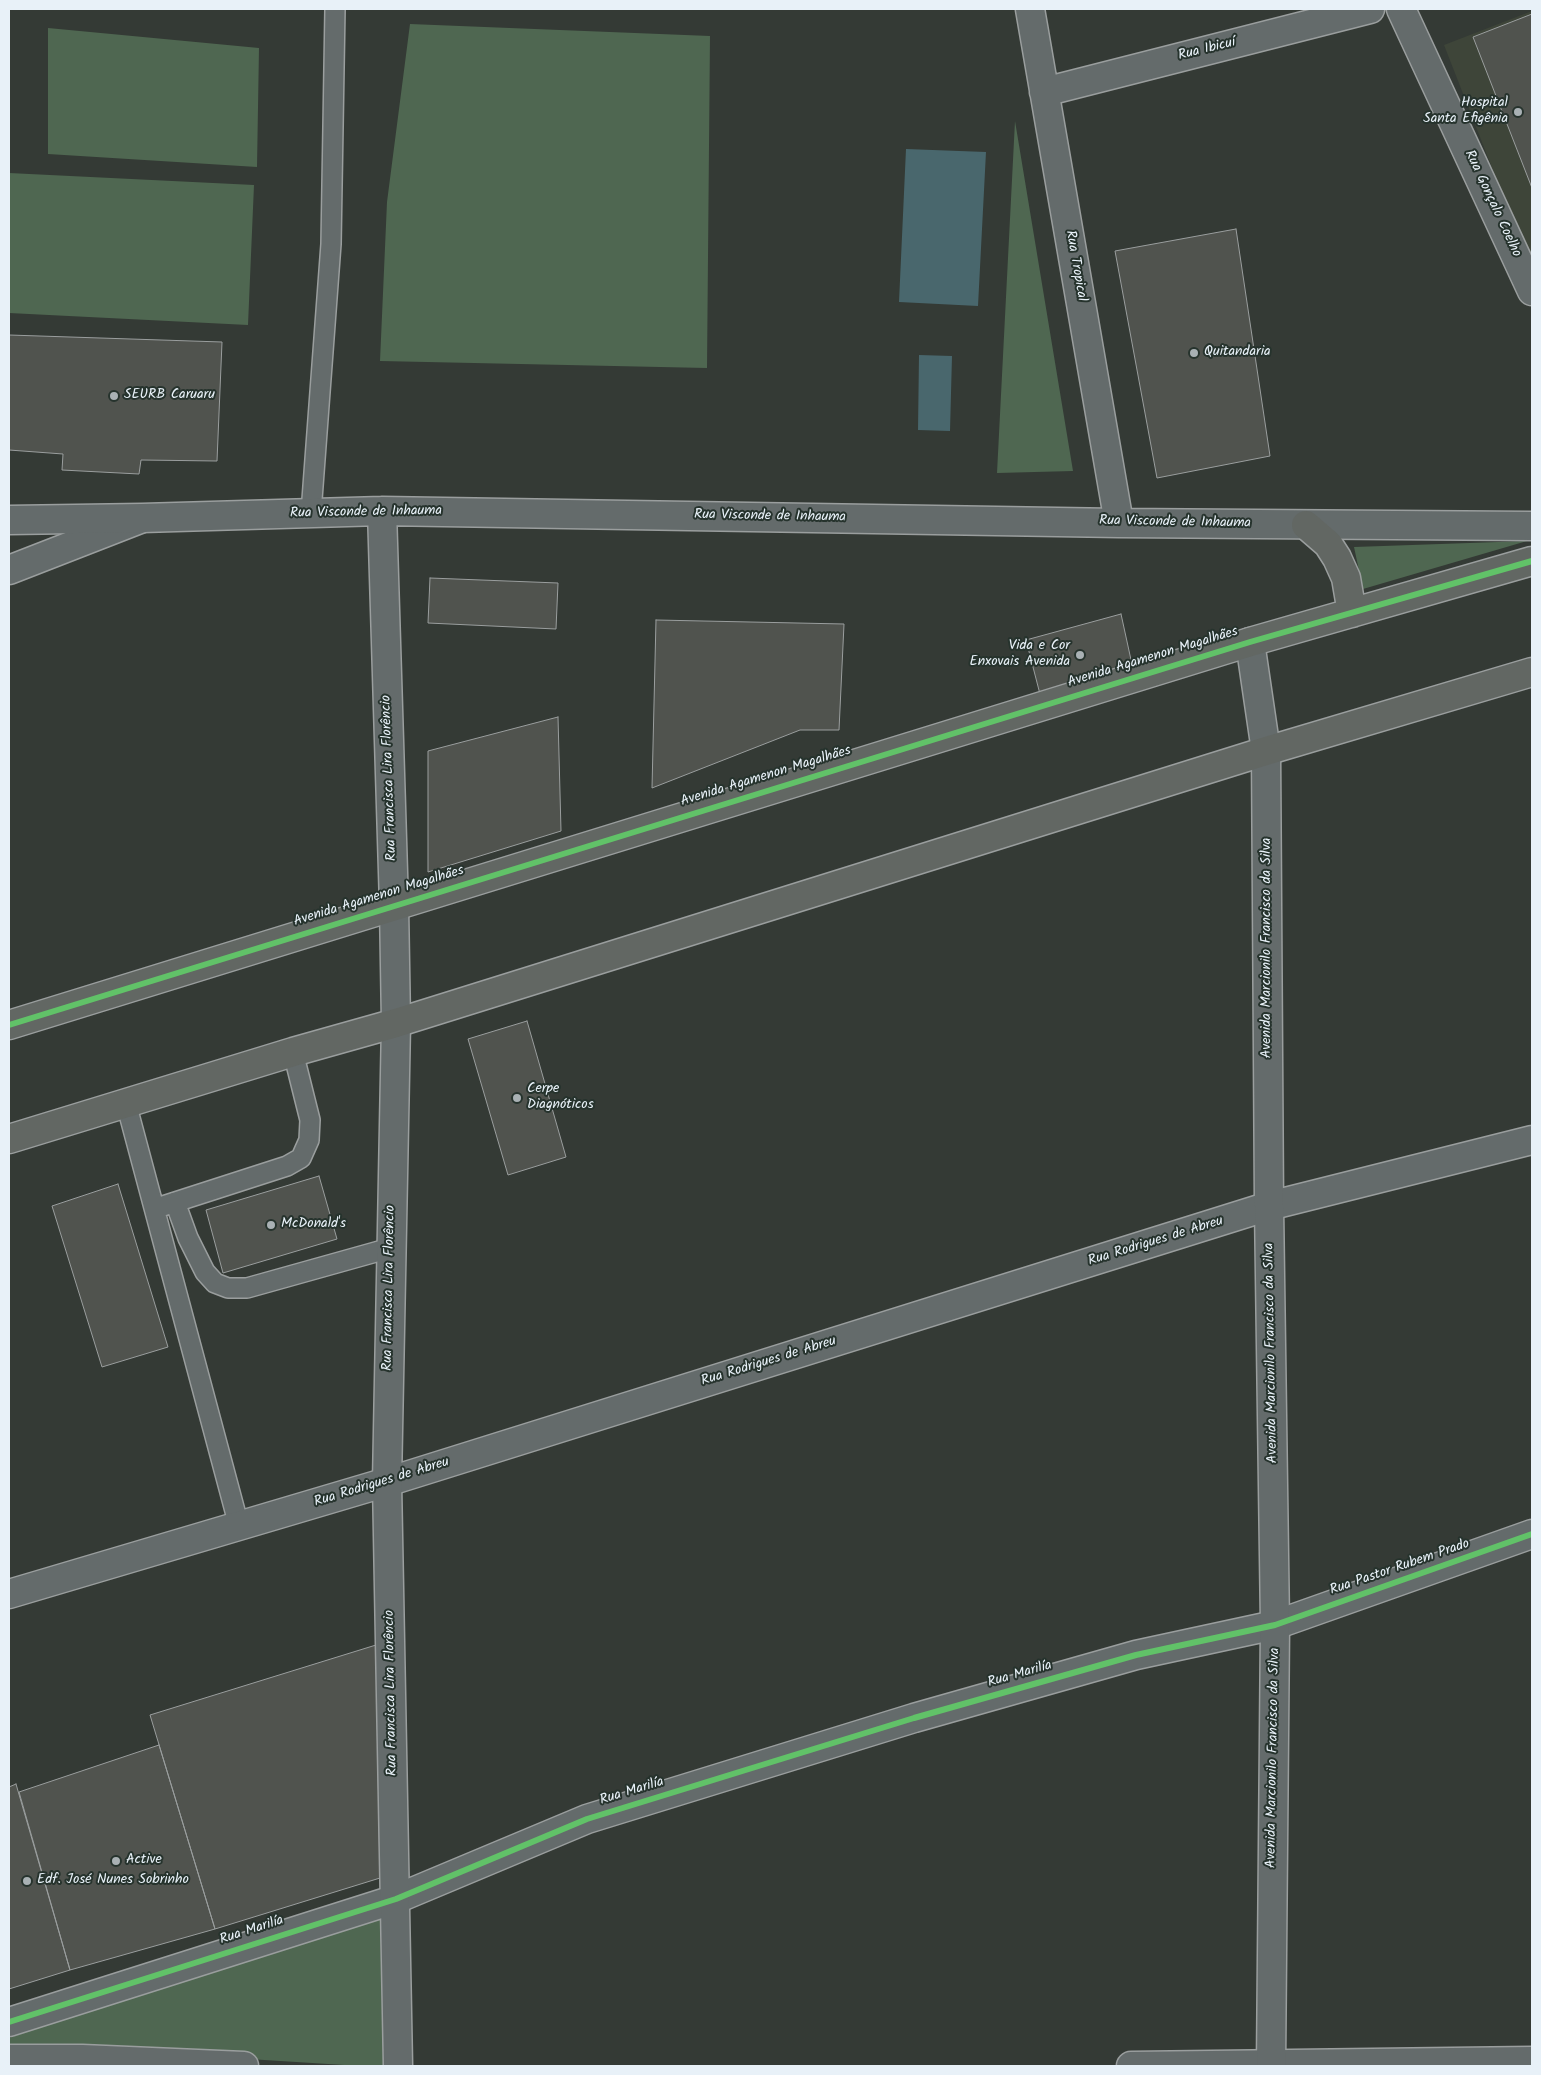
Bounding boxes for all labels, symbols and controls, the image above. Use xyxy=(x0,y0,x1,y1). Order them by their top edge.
street label: Rua Ibicuí xyxy=(1177,35,1237,65)
place label: Hospital Santa Efigênia xyxy=(1423,96,1508,128)
marker: Hospital Santa Efigênia xyxy=(1512,106,1524,118)
street label: Rua Gonçalo Coelho xyxy=(1460,148,1524,260)
street label: Rua Tropical xyxy=(1060,229,1090,303)
place label: Quitandaria xyxy=(1204,345,1271,361)
marker: Quitandaria xyxy=(1188,347,1200,359)
place label: SEURB Caruaru xyxy=(124,388,215,404)
marker: SEURB Caruaru xyxy=(108,390,120,402)
street label: Rua Visconde de Inhauma xyxy=(290,503,442,523)
street label: Rua Visconde de Inhauma xyxy=(694,507,846,527)
street label: Rua Visconde de Inhauma xyxy=(1099,513,1251,533)
street label: Avenida Agamenon Magalhães xyxy=(1066,624,1240,692)
place label: Vida e Cor Enxovais Avenida xyxy=(970,639,1070,672)
marker: Vida e Cor Enxovais Avenida xyxy=(1074,649,1086,661)
street label: Rua Francisca Lira Florêncio xyxy=(379,695,401,861)
street label: Avenida Agamenon Magalhães xyxy=(679,743,853,811)
street label: Avenida Marcionilo Francisco da Silva xyxy=(1260,838,1276,1058)
street label: Avenida Agamenon Magalhães xyxy=(292,863,466,931)
place label: Cerpe Diagnóticos xyxy=(527,1082,594,1114)
marker: Cerpe Diagnóticos xyxy=(511,1092,523,1104)
street label: Rua Francisca Lira Florêncio xyxy=(380,1205,400,1371)
street label: Rua Rodrigues de Abreu xyxy=(1086,1213,1226,1271)
place label: McDonald's xyxy=(281,1217,346,1233)
marker: McDonald's xyxy=(265,1219,277,1231)
street label: Avenida Marcionilo Francisco da Silva xyxy=(1262,1243,1282,1463)
street label: Rua Rodrigues de Abreu xyxy=(699,1333,839,1391)
street label: Rua Rodrigues de Abreu xyxy=(312,1454,452,1512)
street label: Rua Pastor Rubem Prado xyxy=(1328,1536,1472,1600)
street label: Rua Francisca Lira Florêncio xyxy=(382,1610,402,1776)
street label: Avenida Marcionilo Francisco da Silva xyxy=(1264,1648,1284,1868)
street label: Rua Marilía xyxy=(986,1658,1054,1692)
street label: Rua Marilía xyxy=(598,1774,666,1810)
place label: Active xyxy=(126,1853,162,1869)
marker: Active xyxy=(110,1855,122,1867)
place label: Edf. José Nunes Sobrinho xyxy=(37,1873,189,1889)
marker: Edf. José Nunes Sobrinho xyxy=(21,1875,33,1887)
street label: Rua Marilía xyxy=(218,1913,286,1949)

